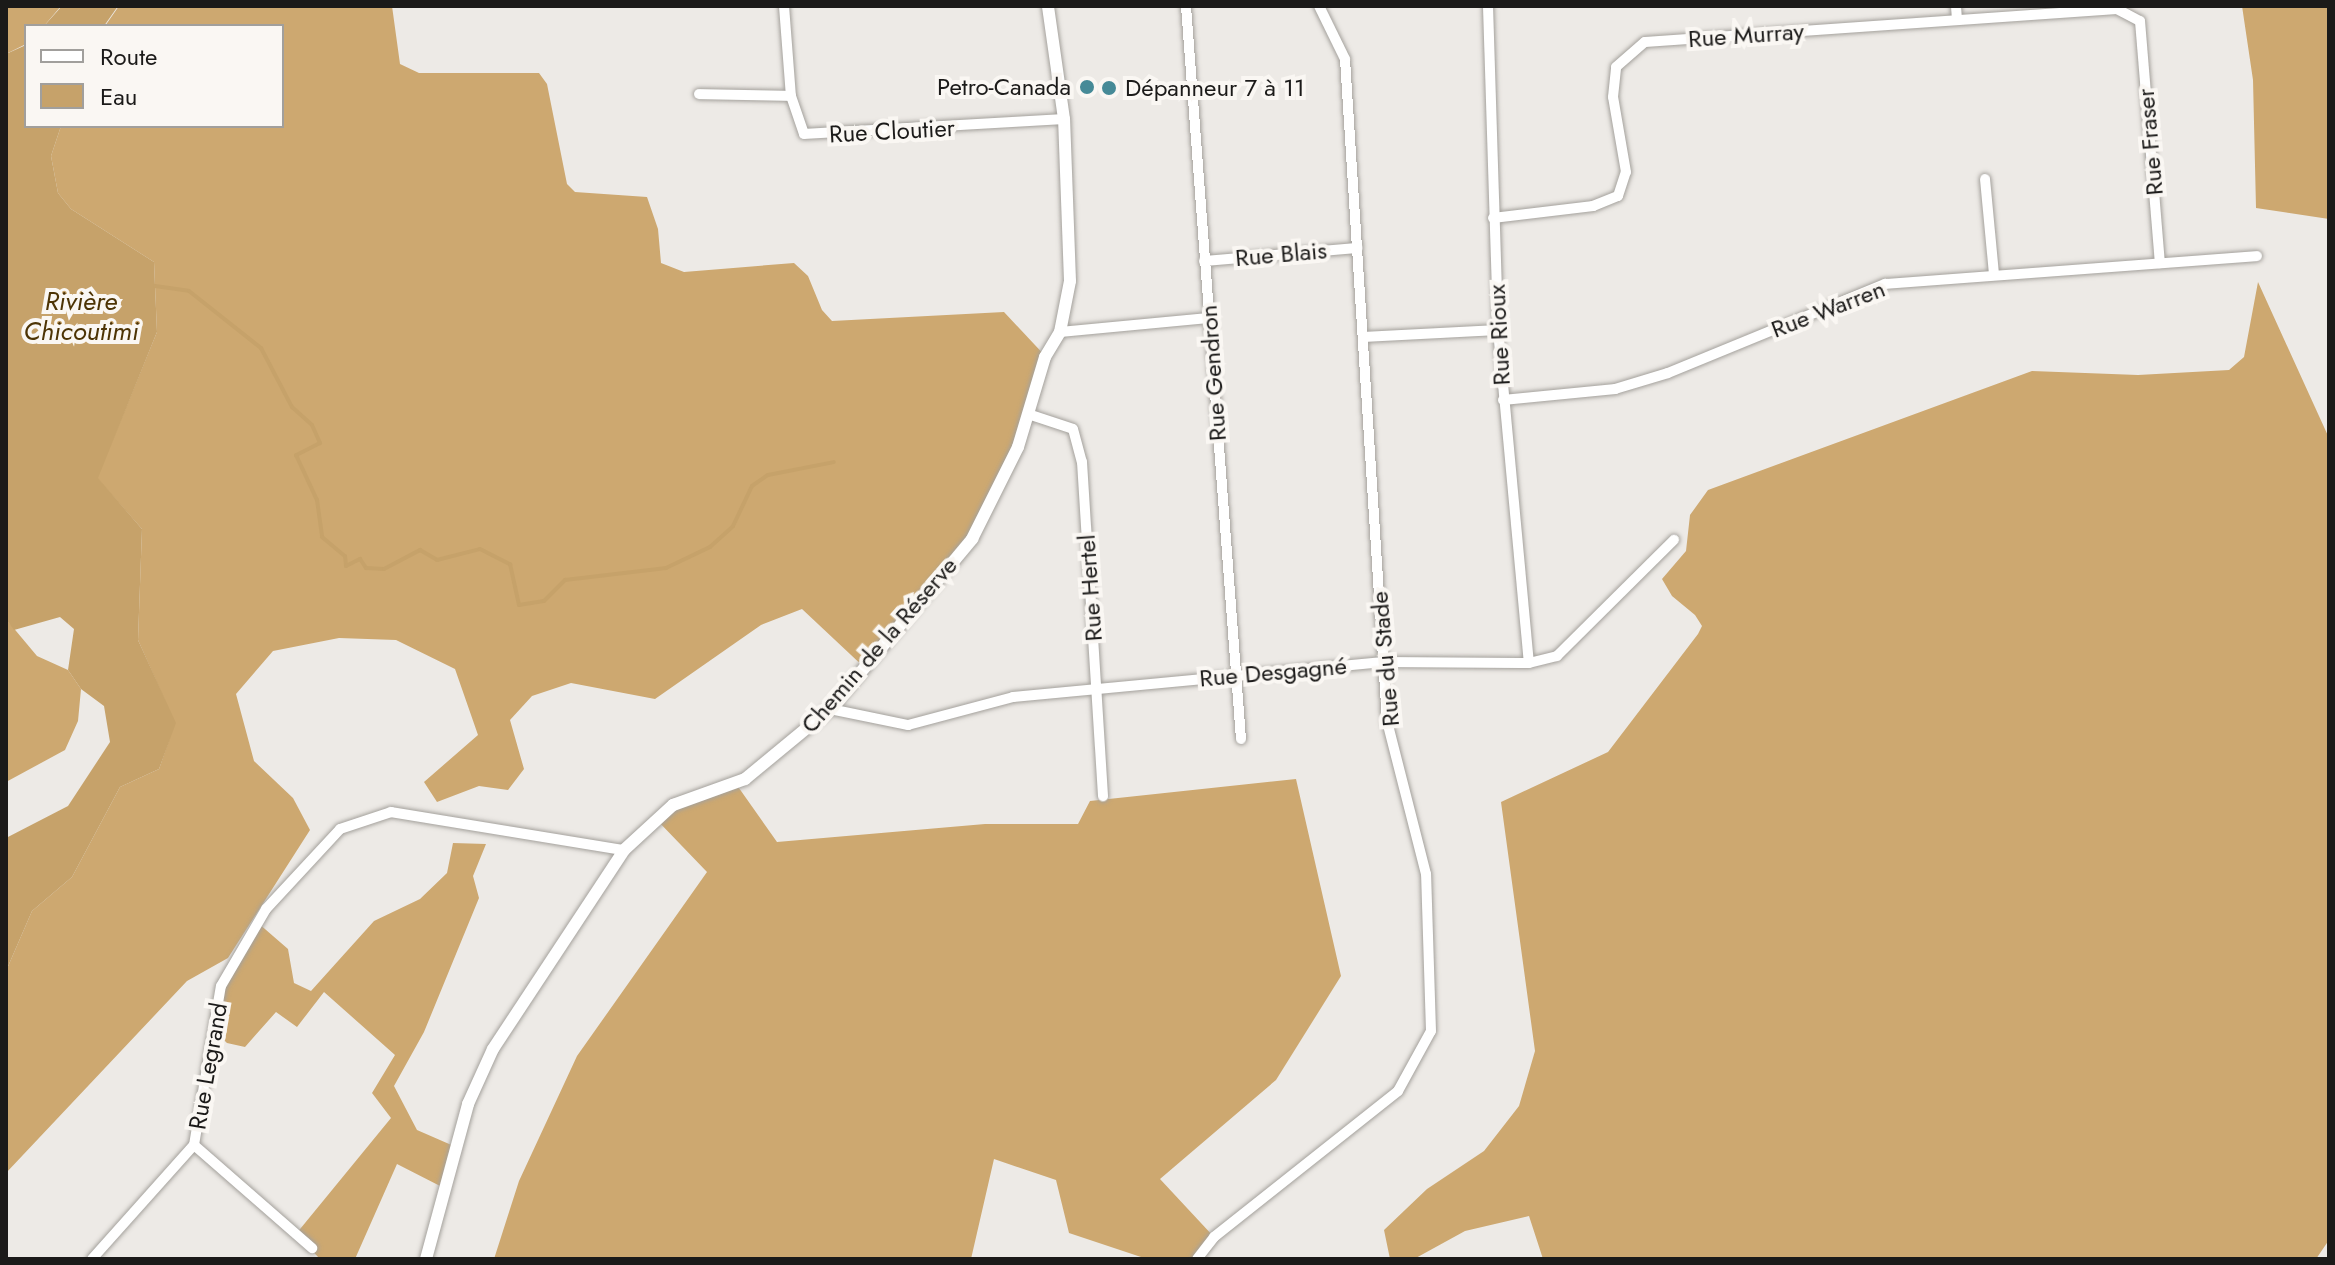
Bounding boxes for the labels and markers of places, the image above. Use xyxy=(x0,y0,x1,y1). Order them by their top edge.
place label: Petro-Canada xyxy=(937,73,1071,101)
place label: Dépanneur 7 à 11 xyxy=(1125,74,1305,102)
marker: Petro-Canada xyxy=(1078,78,1096,96)
marker: Dépanneur 7 à 11 xyxy=(1100,79,1118,97)

